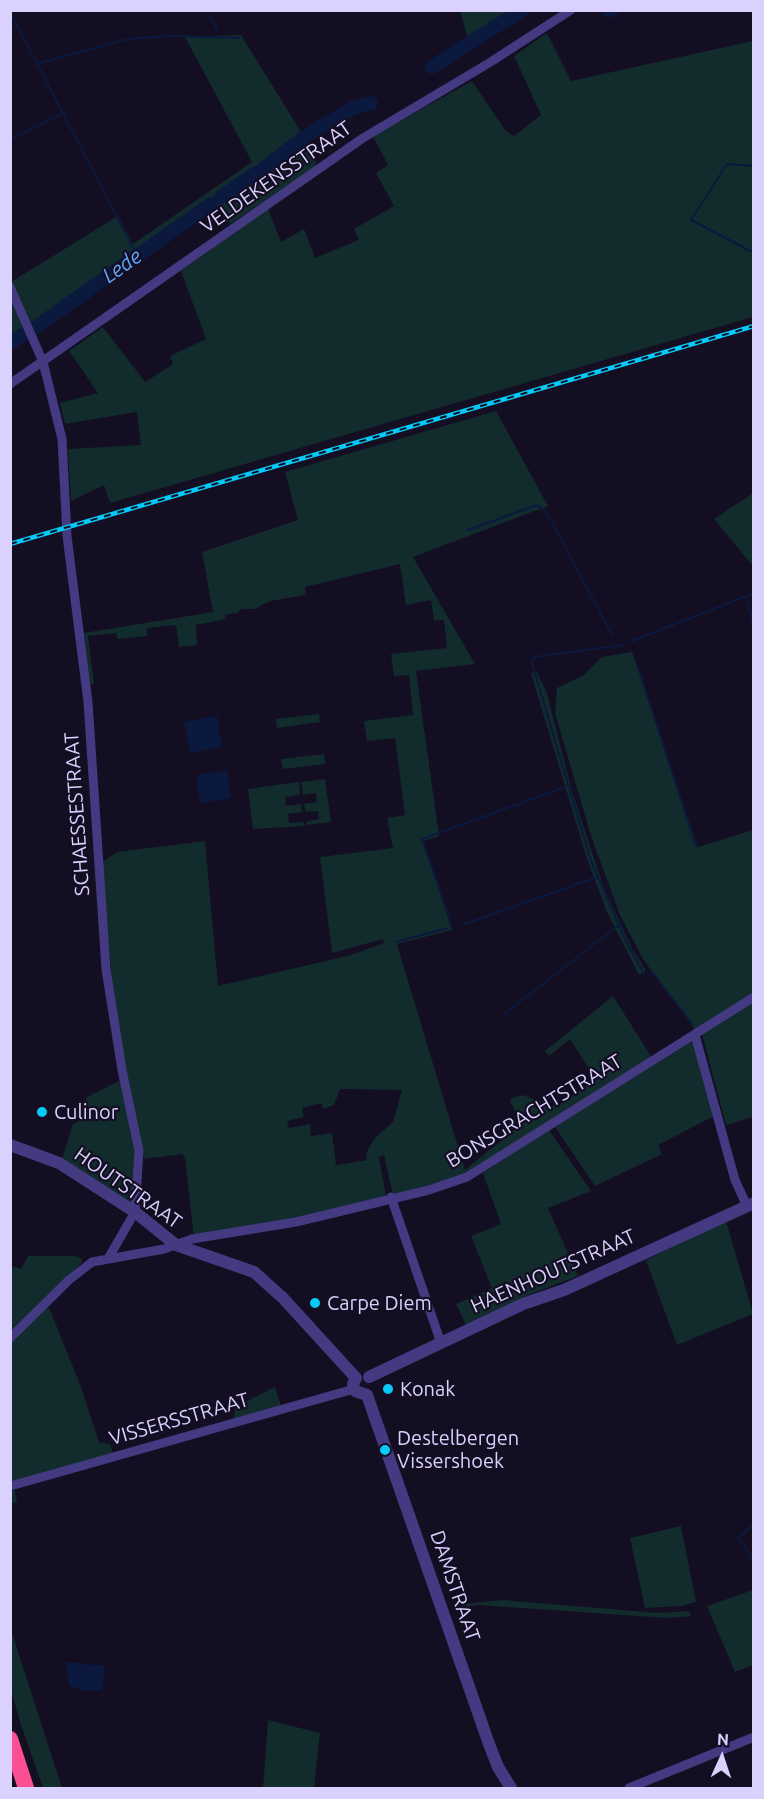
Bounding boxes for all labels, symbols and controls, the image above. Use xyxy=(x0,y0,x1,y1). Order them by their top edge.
street label: VELDEKENSSTRAAT xyxy=(196,116,356,238)
water label: Lede xyxy=(97,244,147,288)
street label: SCHAESSESTRAAT xyxy=(59,731,95,897)
street label: BONSGRACHTSTRAAT xyxy=(442,1049,626,1173)
place label: Culinor xyxy=(54,1100,118,1124)
marker: Culinor xyxy=(35,1105,49,1119)
street label: HOUTSTRAAT xyxy=(70,1142,186,1234)
street label: HAENHOUTSTRAAT xyxy=(467,1224,639,1318)
place label: Carpe Diem xyxy=(327,1291,432,1315)
marker: Carpe Diem xyxy=(308,1296,322,1310)
place label: Konak xyxy=(400,1377,455,1401)
marker: Konak xyxy=(381,1382,395,1396)
street label: VISSERSSTRAAT xyxy=(106,1388,252,1450)
place label: Destelbergen Vissershoek xyxy=(397,1426,519,1473)
marker: Destelbergen Vissershoek xyxy=(378,1443,392,1457)
street label: DAMSTRAAT xyxy=(425,1527,485,1645)
north arrow xyxy=(692,1727,752,1787)
text: N xyxy=(717,1730,729,1748)

